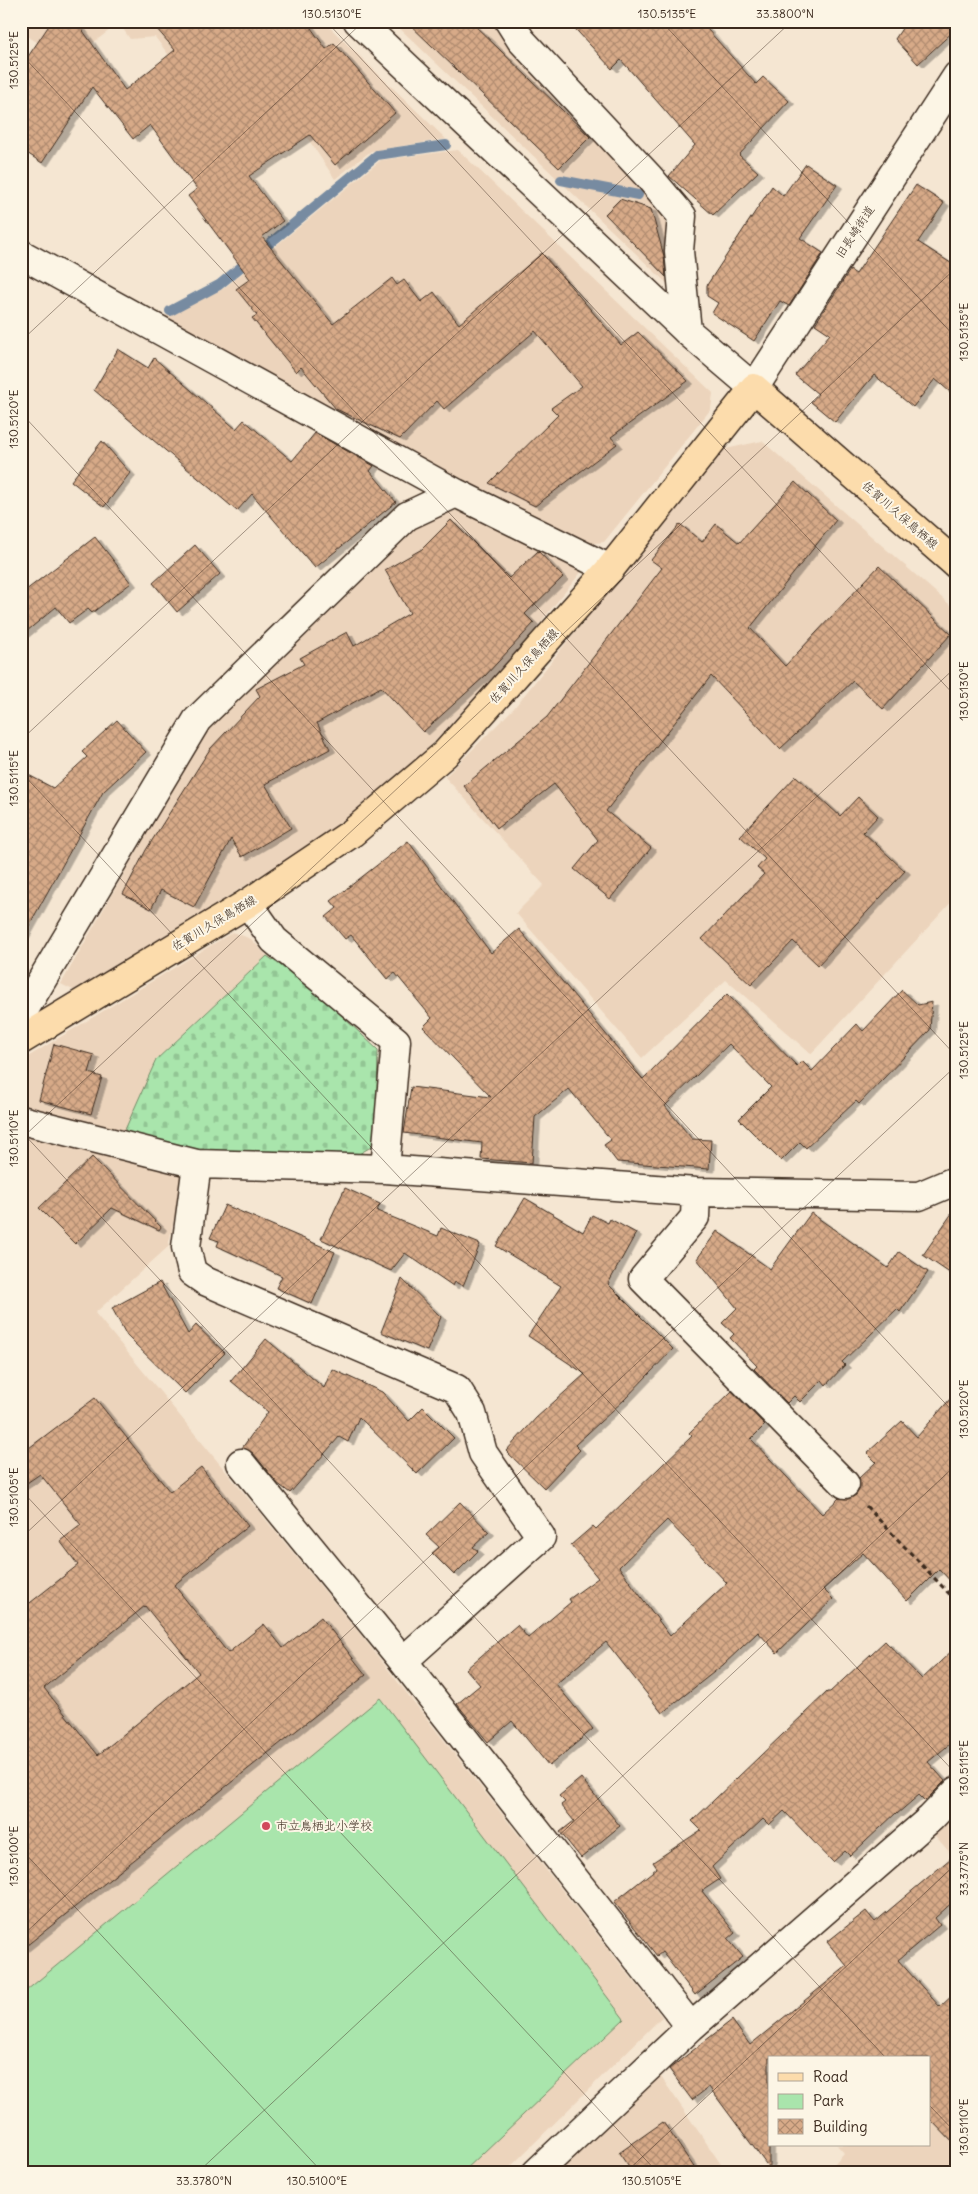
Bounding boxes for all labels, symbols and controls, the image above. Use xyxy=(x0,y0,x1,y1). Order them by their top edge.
text: 130.5130°E xyxy=(302,6,362,21)
text: 130.5135°E xyxy=(638,6,696,21)
text: 33.3800°N xyxy=(756,6,814,21)
text: 130.5125°E xyxy=(6,31,21,89)
street label: 旧長崎街道 xyxy=(832,202,877,261)
text: 130.5135°E xyxy=(956,303,971,361)
text: 130.5120°E xyxy=(6,389,21,449)
street label: 佐賀川久保鳥栖線 xyxy=(859,477,941,552)
street label: 佐賀川久保鳥栖線 xyxy=(486,625,561,706)
text: 130.5130°E xyxy=(956,661,971,721)
text: 130.5115°E xyxy=(6,750,21,806)
street label: 佐賀川久保鳥栖線 xyxy=(169,891,259,954)
text: 130.5125°E xyxy=(956,1021,971,1079)
text: 130.5110°E xyxy=(6,1109,21,1167)
text: 130.5120°E xyxy=(956,1379,971,1439)
text: 130.5105°E xyxy=(6,1467,21,1527)
text: 130.5115°E xyxy=(956,1740,971,1796)
place label: 市立鳥栖北小学校 xyxy=(276,1818,372,1833)
marker: 市立鳥栖北小学校 xyxy=(260,1820,272,1832)
text: 130.5100°E xyxy=(6,1826,21,1886)
text: 33.3775°N xyxy=(956,1842,971,1896)
legend xyxy=(768,2056,930,2146)
text: Road xyxy=(813,2067,848,2086)
text: Park xyxy=(813,2091,844,2110)
text: 130.5110°E xyxy=(956,2098,971,2156)
text: Building xyxy=(813,2117,868,2136)
text: 33.3780°N xyxy=(176,2173,232,2188)
text: 130.5100°E xyxy=(287,2173,347,2188)
text: 130.5105°E xyxy=(622,2173,682,2188)

